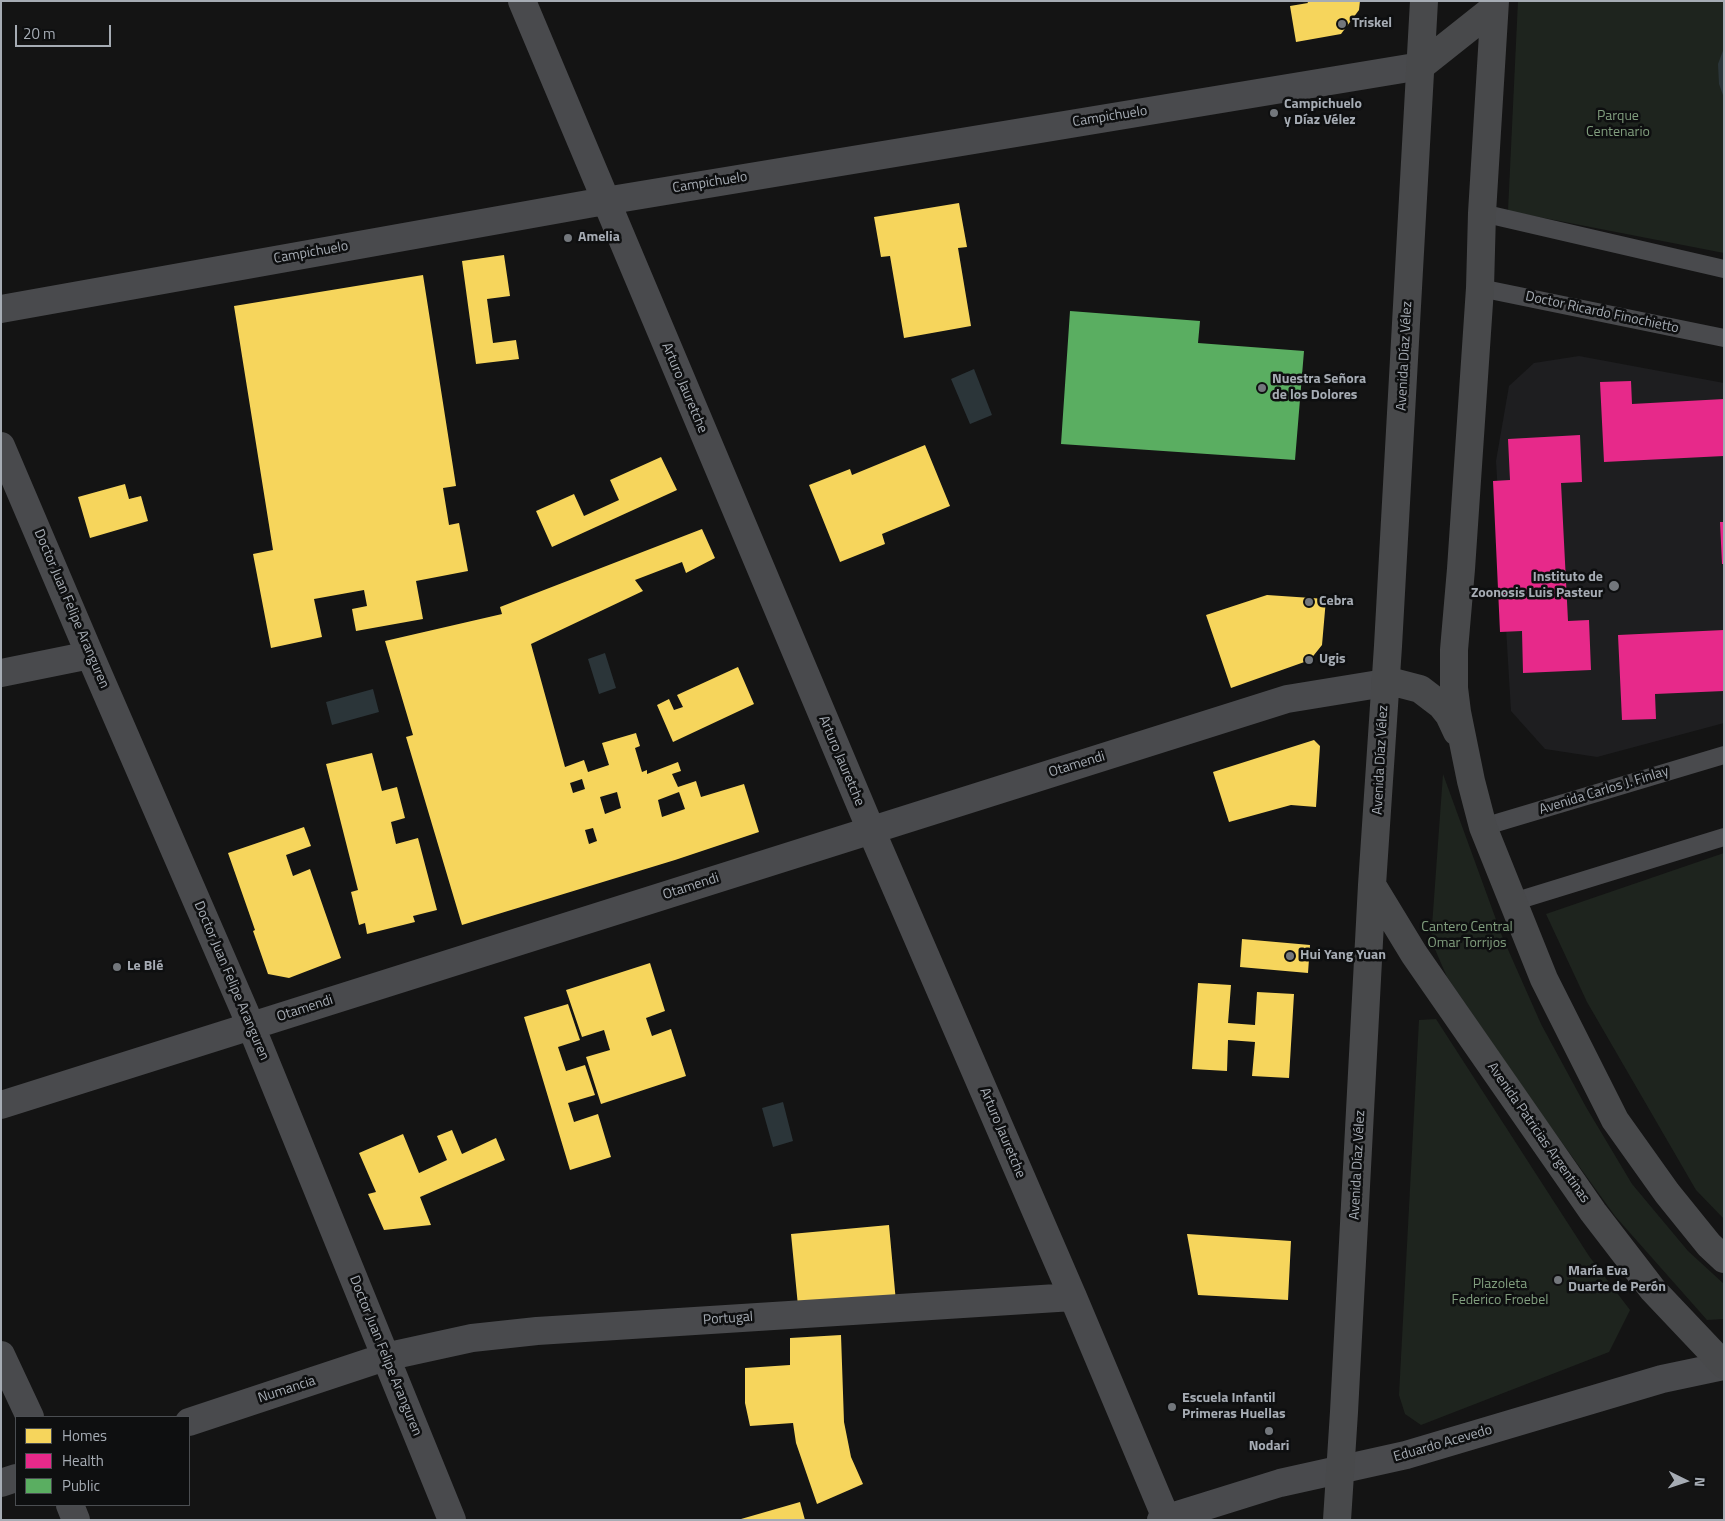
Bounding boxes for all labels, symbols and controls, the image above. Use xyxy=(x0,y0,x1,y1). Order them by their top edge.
scale bar xyxy=(18,15,114,47)
place label: Triskel xyxy=(1352,16,1392,32)
marker: Triskel xyxy=(1336,18,1348,30)
text: 20 m xyxy=(23,22,56,45)
place label: Campichuelo y Díaz Vélez xyxy=(1284,97,1362,130)
street label: Campichuelo xyxy=(1071,103,1149,131)
marker: Campichuelo y Díaz Vélez xyxy=(1268,107,1280,119)
park label: Parque Centenario xyxy=(1586,109,1650,142)
street label: Campichuelo xyxy=(671,169,749,197)
place label: Amelia xyxy=(578,230,620,246)
marker: Amelia xyxy=(562,232,574,244)
street label: Campichuelo xyxy=(272,238,350,268)
street label: Doctor Ricardo Finochietto xyxy=(1524,289,1680,337)
street label: Avenida Díaz Vélez xyxy=(1394,301,1416,411)
street label: Arturo Jauretche xyxy=(657,340,711,436)
place label: Nuestra Señora de los Dolores xyxy=(1272,372,1366,404)
marker: Nuestra Señora de los Dolores xyxy=(1256,382,1268,394)
street label: Doctor Juan Felipe Aranguren xyxy=(30,527,112,691)
place label: Instituto de Zoonosis Luis Pasteur xyxy=(1471,570,1603,602)
marker: Instituto de Zoonosis Luis Pasteur xyxy=(1607,579,1621,593)
place label: Cebra xyxy=(1319,594,1354,610)
marker: Cebra xyxy=(1303,596,1315,608)
place label: Ugis xyxy=(1319,652,1346,668)
marker: Ugis xyxy=(1303,654,1315,666)
street label: Avenida Díaz Vélez xyxy=(1370,705,1392,815)
street label: Arturo Jauretche xyxy=(814,713,868,809)
street label: Otamendi xyxy=(1047,748,1107,782)
street label: Avenida Carlos J. Finlay xyxy=(1537,763,1671,819)
street label: Otamendi xyxy=(661,870,721,904)
street label: Doctor Juan Felipe Aranguren xyxy=(190,899,272,1063)
park label: Cantero Central Omar Torrijos xyxy=(1421,920,1513,952)
place label: Hui Yang Yuan xyxy=(1300,948,1386,964)
marker: Hui Yang Yuan xyxy=(1284,950,1296,962)
place label: Le Blé xyxy=(127,959,163,975)
marker: Le Blé xyxy=(111,961,123,973)
street label: Otamendi xyxy=(275,992,335,1026)
street label: Avenida Patricias Argentinas xyxy=(1483,1060,1593,1206)
street label: Arturo Jauretche xyxy=(975,1085,1029,1181)
street label: Avenida Díaz Vélez xyxy=(1347,1110,1369,1220)
place label: María Eva Duarte de Perón xyxy=(1568,1264,1666,1296)
street label: Doctor Juan Felipe Aranguren xyxy=(345,1273,425,1439)
marker: María Eva Duarte de Perón xyxy=(1552,1274,1564,1286)
park label: Plazoleta Federico Froebel xyxy=(1452,1277,1548,1310)
street label: Portugal xyxy=(702,1309,754,1329)
street label: Numancia xyxy=(256,1373,318,1407)
place label: Escuela Infantil Primeras Huellas xyxy=(1182,1391,1286,1424)
marker: Escuela Infantil Primeras Huellas xyxy=(1166,1401,1178,1413)
legend xyxy=(15,1416,190,1506)
street label: Eduardo Acevedo xyxy=(1392,1422,1494,1466)
text: Homes xyxy=(62,1424,107,1447)
marker: Nodari xyxy=(1263,1425,1275,1437)
place label: Nodari xyxy=(1249,1439,1289,1455)
text: Health xyxy=(62,1449,104,1472)
north arrow xyxy=(1660,1456,1710,1506)
text: Public xyxy=(62,1474,100,1497)
text: N xyxy=(1690,1477,1711,1488)

